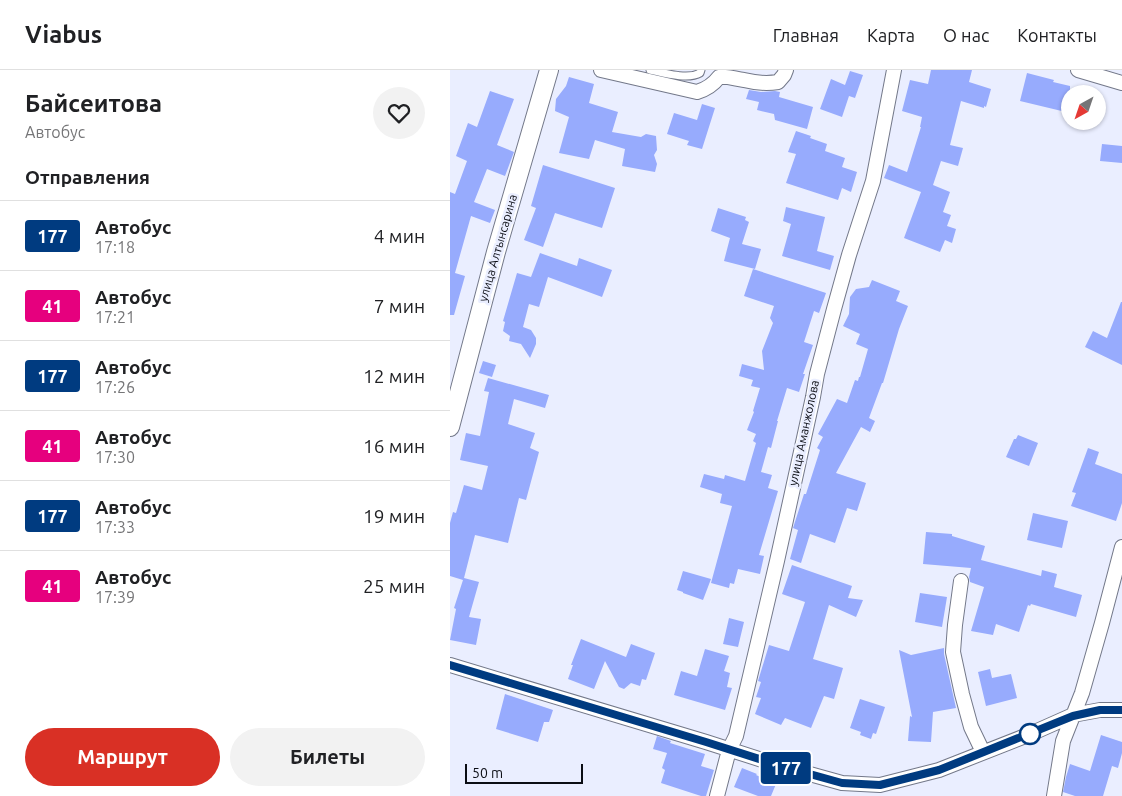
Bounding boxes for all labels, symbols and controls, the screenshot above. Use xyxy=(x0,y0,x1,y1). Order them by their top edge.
text: Viabus xyxy=(25,21,102,48)
text: Главная xyxy=(773,25,839,45)
text: Карта xyxy=(867,25,915,45)
text: О нас xyxy=(943,25,989,45)
text: Контакты xyxy=(1017,25,1097,45)
north arrow xyxy=(1061,85,1106,130)
map controls xyxy=(1061,85,1106,130)
button: heart xyxy=(373,87,425,139)
text: Байсеитова xyxy=(25,90,162,117)
text: Автобус xyxy=(25,123,85,141)
text: Отправления xyxy=(25,166,150,188)
street label: улица Алтынсарина xyxy=(476,193,519,303)
text: Автобус xyxy=(95,216,171,238)
text: 4 мин xyxy=(374,225,425,247)
text: 177 xyxy=(37,226,68,246)
text: 17:18 xyxy=(95,238,135,256)
text: Автобус xyxy=(95,286,171,308)
text: 7 мин xyxy=(374,295,425,317)
text: 41 xyxy=(42,296,63,316)
text: 17:21 xyxy=(95,308,135,326)
text: Автобус xyxy=(95,356,171,378)
text: 12 мин xyxy=(363,365,425,387)
text: 177 xyxy=(37,366,68,386)
text: 17:26 xyxy=(95,378,135,396)
street label: улица Аманжолова xyxy=(786,379,821,487)
text: Автобус xyxy=(95,426,171,448)
text: 16 мин xyxy=(363,435,425,457)
text: 41 xyxy=(42,436,63,456)
text: 17:30 xyxy=(95,448,135,466)
text: Автобус xyxy=(95,496,171,518)
text: 19 мин xyxy=(363,505,425,527)
text: 177 xyxy=(37,506,68,526)
text: 17:33 xyxy=(95,518,135,536)
text: Автобус xyxy=(95,566,171,588)
text: 25 мин xyxy=(363,575,425,597)
text: 41 xyxy=(42,576,63,596)
text: 17:39 xyxy=(95,588,135,606)
unlabelled marker xyxy=(1019,723,1041,745)
button: Маршрут xyxy=(25,728,220,786)
button: Билеты xyxy=(230,728,425,786)
line badge: 177 xyxy=(757,752,815,784)
text: 177 xyxy=(771,758,801,778)
scale bar xyxy=(465,761,582,784)
text: 50 m xyxy=(472,765,503,781)

